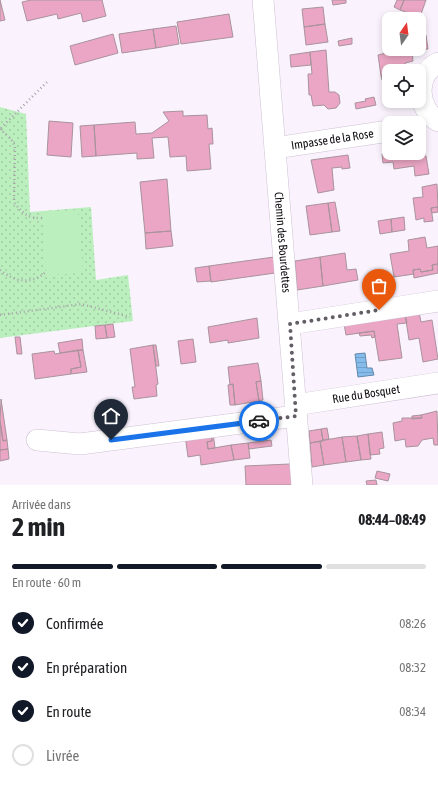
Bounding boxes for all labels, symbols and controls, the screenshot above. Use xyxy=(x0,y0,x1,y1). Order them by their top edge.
north arrow xyxy=(382,12,426,56)
map controls xyxy=(382,12,426,160)
button: locate xyxy=(382,64,426,108)
button: layers xyxy=(382,116,426,160)
street label: Impasse de la Rose xyxy=(290,126,375,153)
street label: Chemin des Bourdettes xyxy=(271,191,294,293)
pin xyxy=(362,269,396,310)
icon: bag xyxy=(368,275,390,297)
street label: Rue du Bosquet xyxy=(331,382,401,406)
pin xyxy=(94,399,128,440)
courier xyxy=(239,401,279,441)
icon: home xyxy=(100,405,122,427)
icon: car xyxy=(248,410,270,432)
text: Arrivée dans xyxy=(12,497,71,512)
text: 08:44–08:49 xyxy=(358,511,426,528)
text: 2 min xyxy=(12,512,65,542)
text: En route · 60 m xyxy=(12,575,81,590)
icon: check xyxy=(12,612,34,634)
text: Confirmée xyxy=(46,615,103,632)
text: 08:26 xyxy=(399,616,426,631)
icon: check xyxy=(12,656,34,678)
text: En préparation xyxy=(46,659,127,676)
text: 08:32 xyxy=(399,660,426,675)
icon: check xyxy=(12,700,34,722)
text: En route xyxy=(46,703,91,720)
text: 08:34 xyxy=(399,704,426,719)
text: Livrée xyxy=(46,747,79,764)

